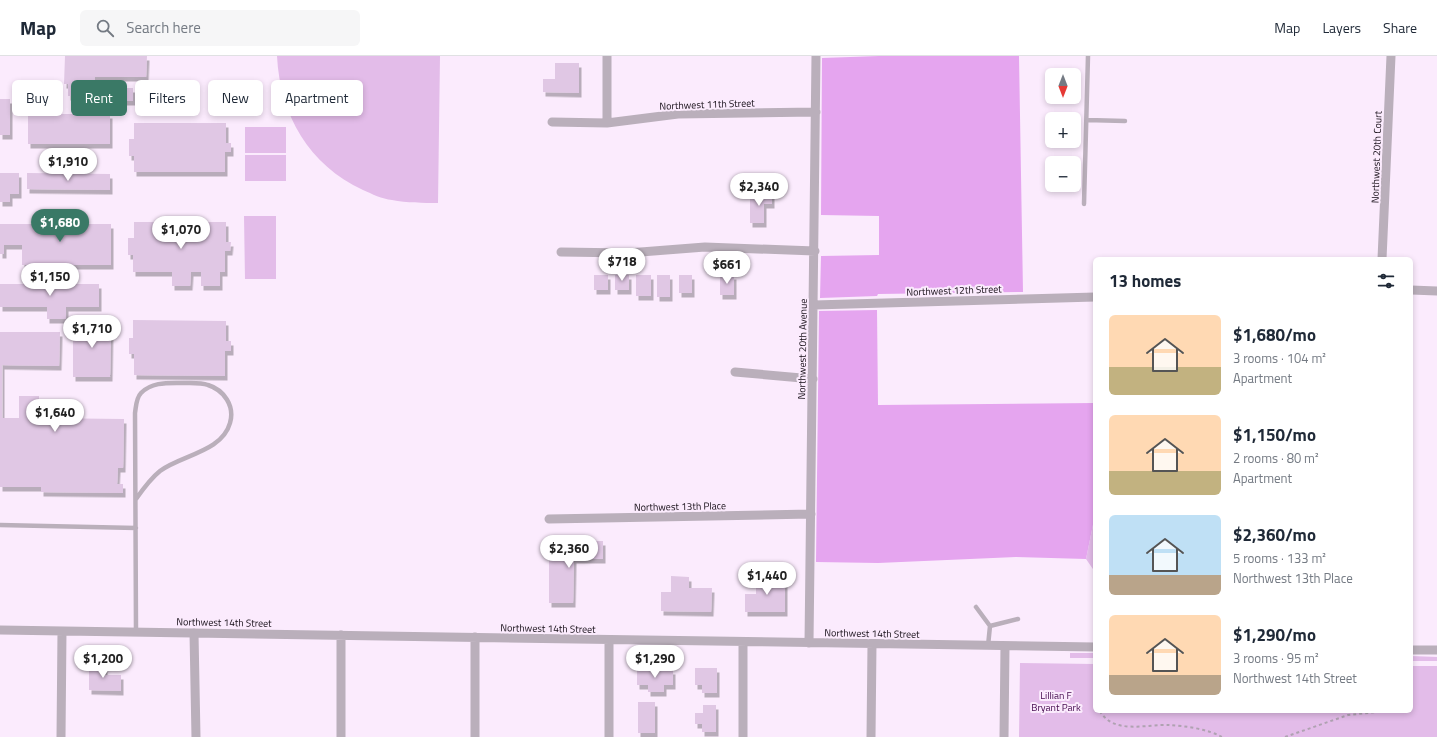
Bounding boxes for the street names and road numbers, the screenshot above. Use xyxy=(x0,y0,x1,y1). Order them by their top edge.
street label: Northwest 11th Street xyxy=(659,95,755,114)
street label: Northwest 20th Court xyxy=(1367,110,1386,203)
street label: Northwest 12th Street xyxy=(906,281,1002,300)
street label: Northwest 20th Avenue xyxy=(794,298,811,400)
street label: Northwest 13th Place xyxy=(634,498,726,515)
street label: Northwest 14th Street xyxy=(176,614,272,631)
street label: Northwest 14th Street xyxy=(500,620,596,637)
street label: Northwest 14th Street xyxy=(824,625,920,642)

